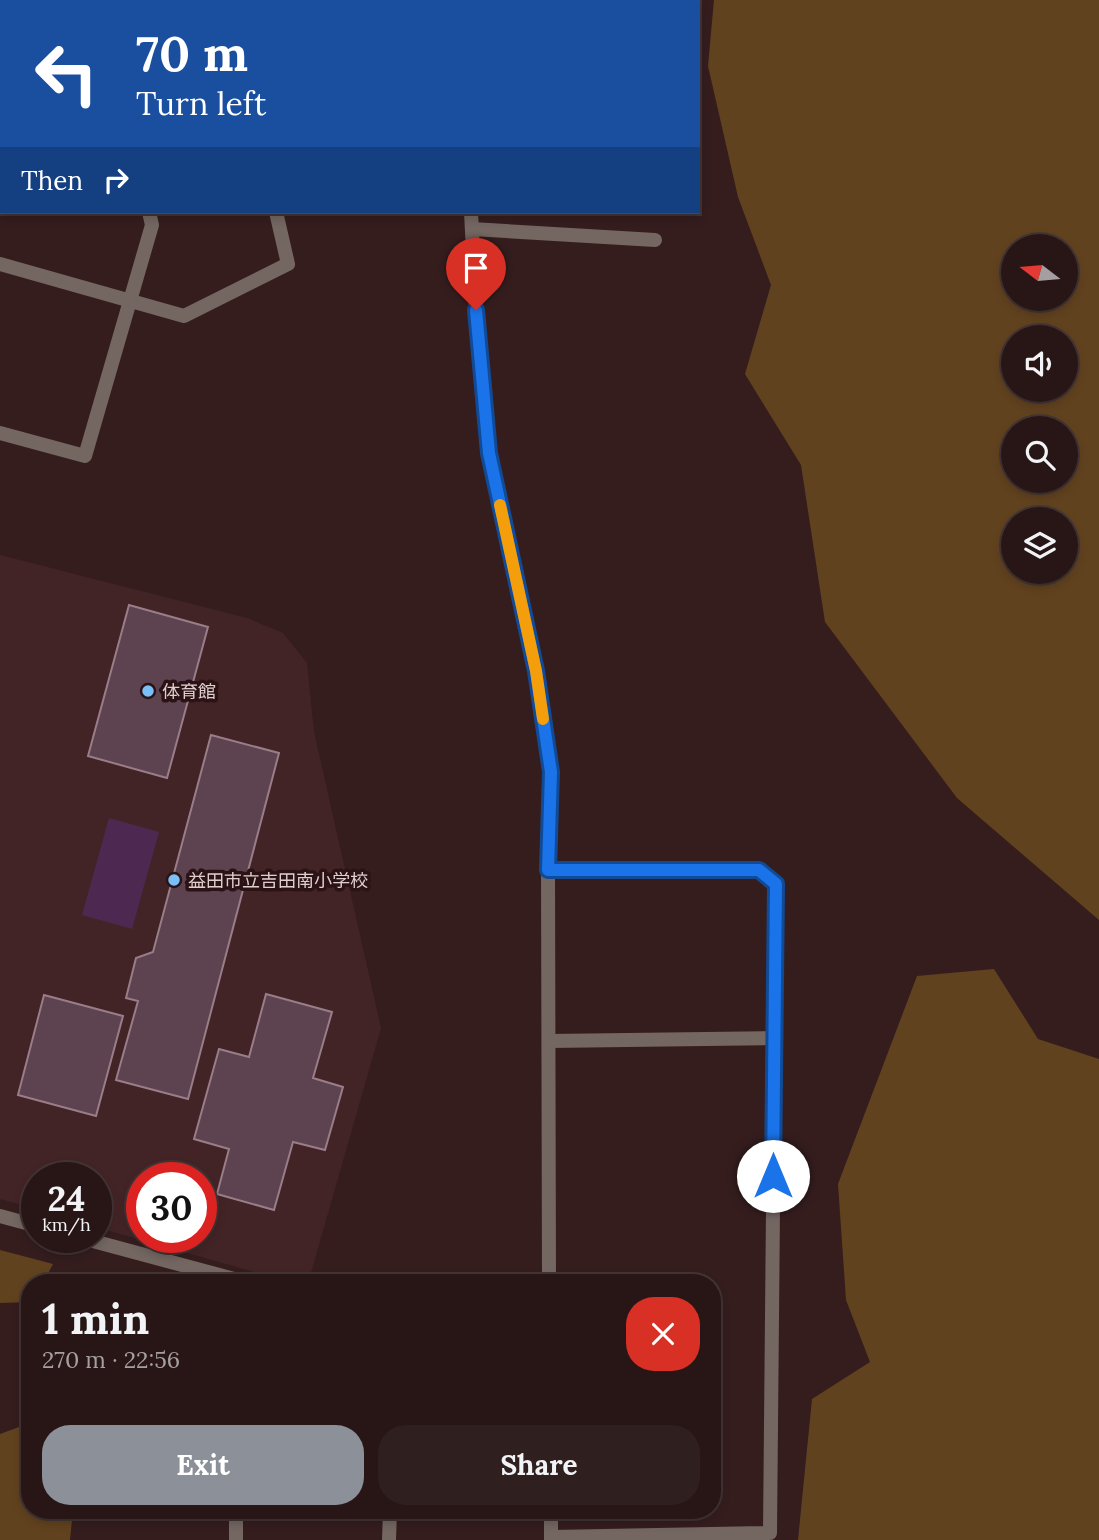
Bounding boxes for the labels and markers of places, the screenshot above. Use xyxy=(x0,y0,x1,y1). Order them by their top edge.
pin xyxy=(446,238,506,310)
place label: 体育館 xyxy=(162,680,216,703)
marker: 体育館 xyxy=(140,683,156,699)
place label: 益田市立吉田南小学校 xyxy=(188,869,368,892)
marker: 益田市立吉田南小学校 xyxy=(166,872,182,888)

